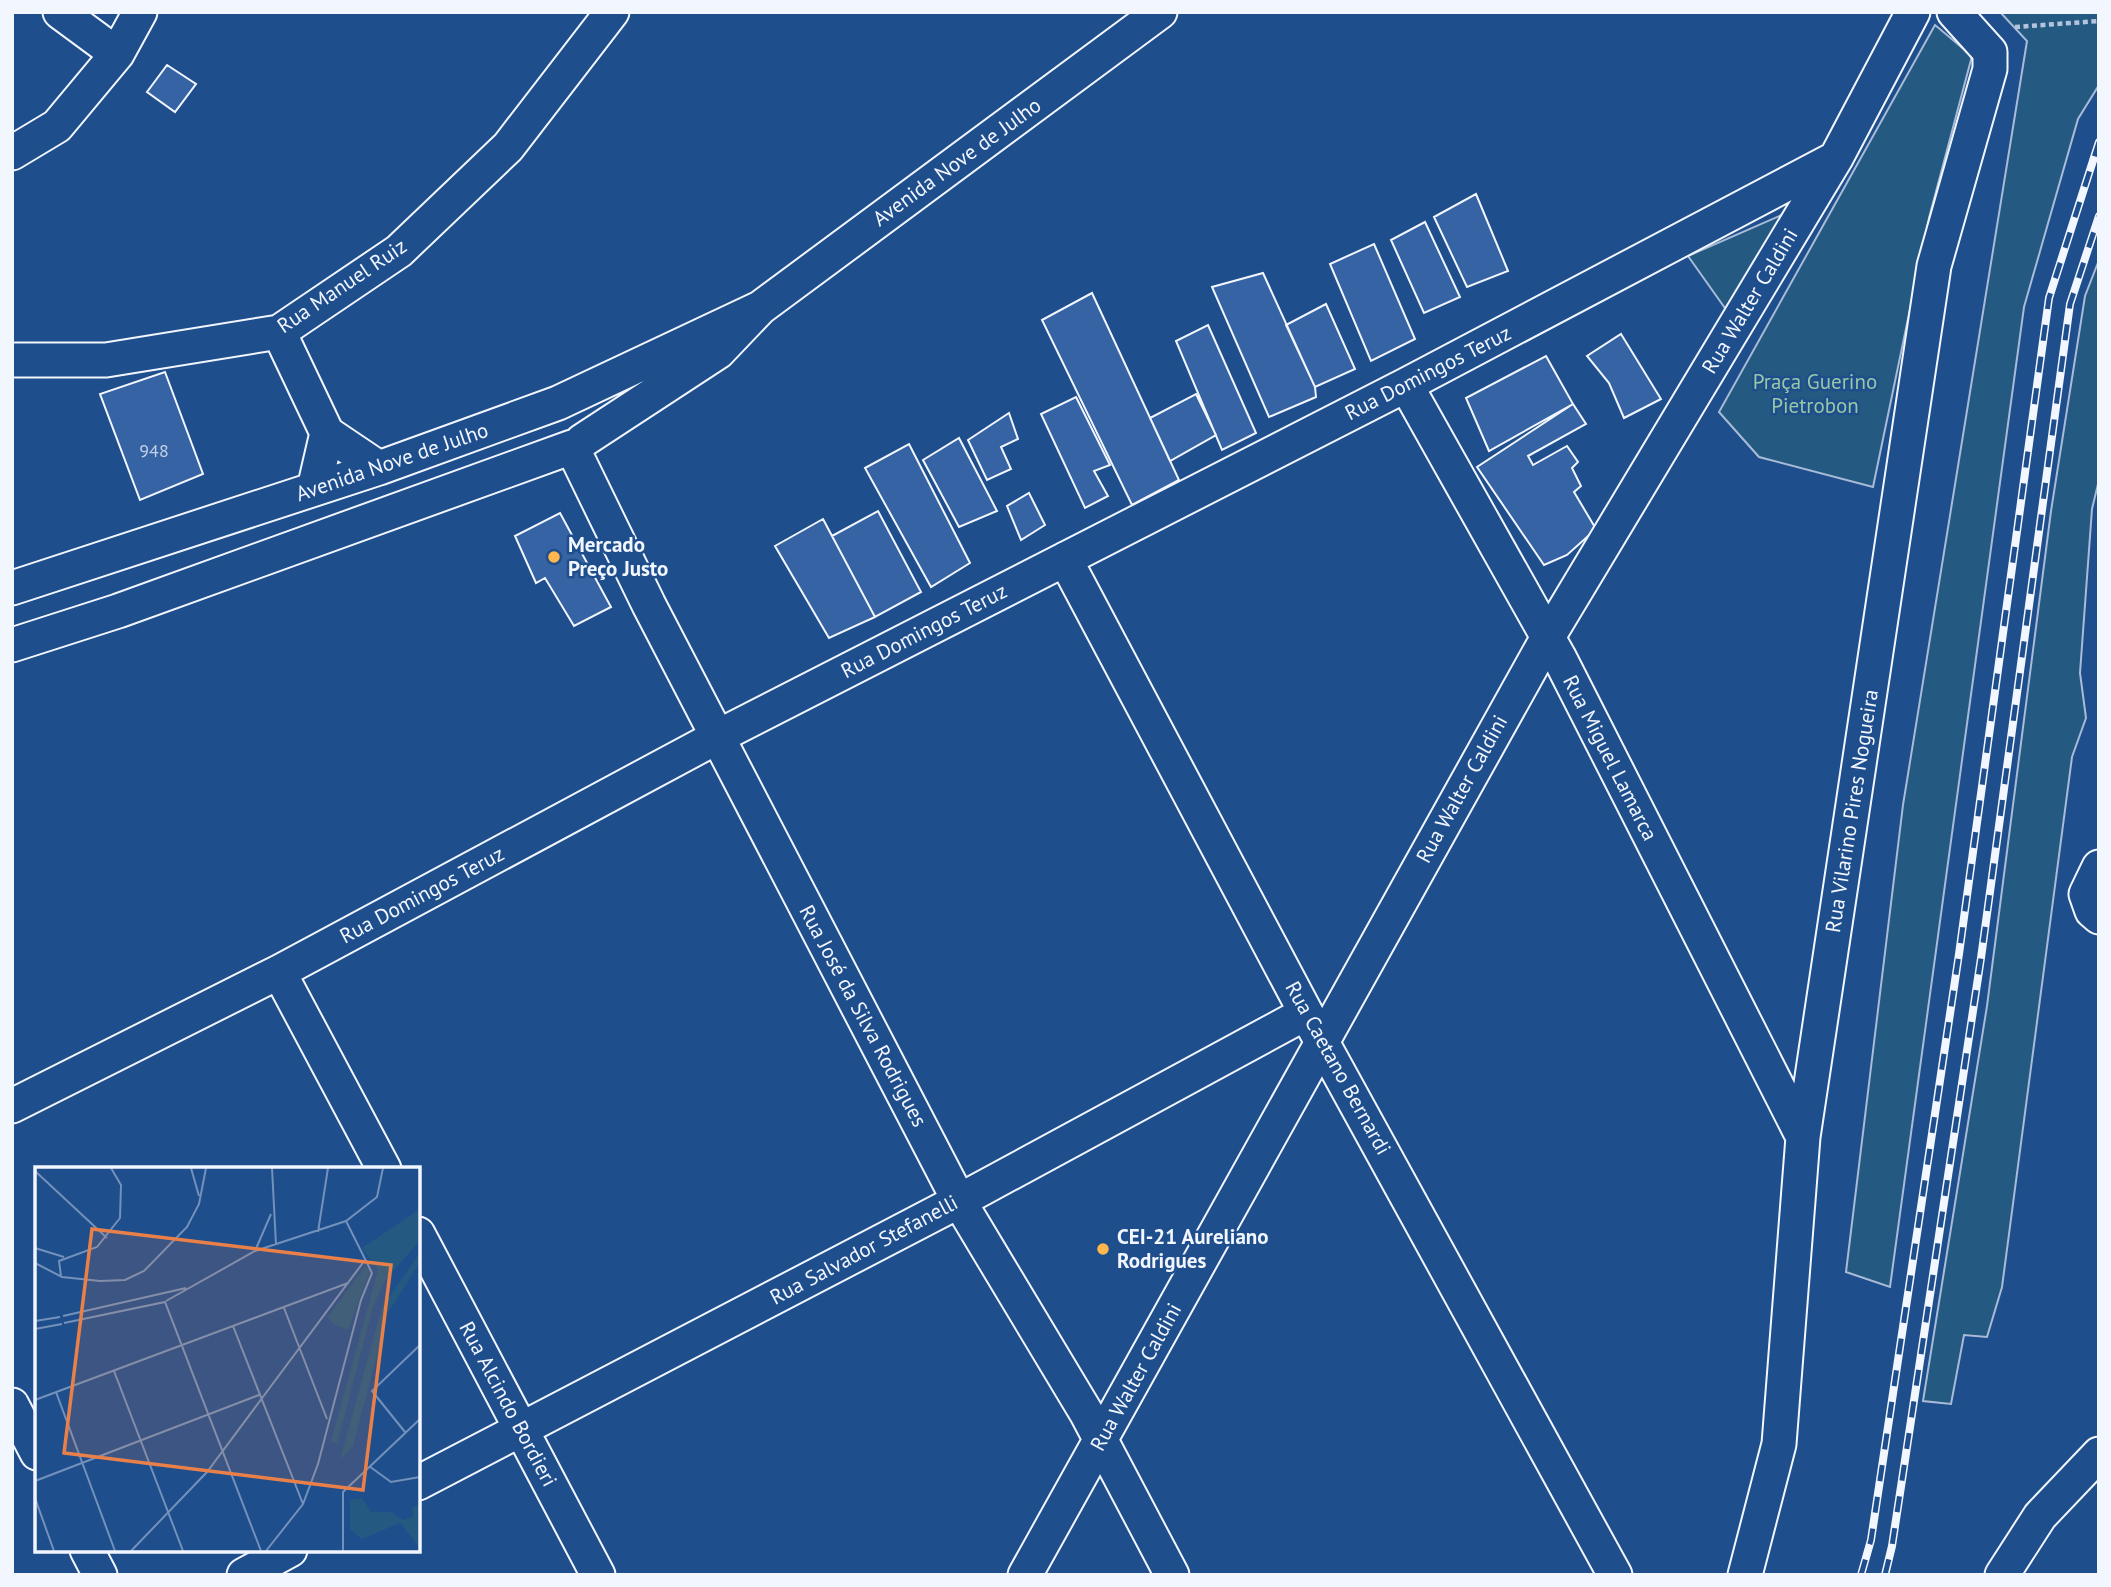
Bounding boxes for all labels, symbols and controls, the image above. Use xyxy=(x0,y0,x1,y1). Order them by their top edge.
street label: Avenida Nove de Julho xyxy=(867,91,1046,232)
street label: Rua Walter Caldini xyxy=(1696,223,1804,378)
street label: Rua Manuel Ruiz xyxy=(272,232,412,339)
street label: Rua Domingos Teruz xyxy=(1340,319,1515,426)
park label: Praça Guerino Pietrobon xyxy=(1753,368,1877,419)
street label: Avenida Nove de Julho xyxy=(292,416,492,507)
house number: 948 xyxy=(139,439,169,462)
place label: Mercado Preço Justo xyxy=(568,531,668,582)
marker: Mercado Preço Justo xyxy=(546,549,562,565)
street label: Rua Domingos Teruz xyxy=(836,577,1011,684)
street label: Rua Miguel Lamarca xyxy=(1557,670,1664,845)
street label: Rua Vilarino Pires Nogueira xyxy=(1819,687,1884,934)
street label: Rua Walter Caldini xyxy=(1410,710,1513,867)
street label: Rua Domingos Teruz xyxy=(335,840,509,949)
street label: Rua José da Silva Rodrigues xyxy=(793,900,933,1131)
street label: Rua Caetano Bernardi xyxy=(1280,976,1397,1159)
inset map xyxy=(35,1167,420,1552)
street label: Rua Salvador Stefanelli xyxy=(765,1189,962,1311)
place label: CEI-21 Aureliano Rodrigues xyxy=(1117,1223,1269,1274)
marker: CEI-21 Aureliano Rodrigues xyxy=(1095,1241,1111,1257)
street label: Rua Walter Caldini xyxy=(1084,1298,1187,1455)
street label: Rua Alcindo Bordieri xyxy=(454,1317,563,1491)

